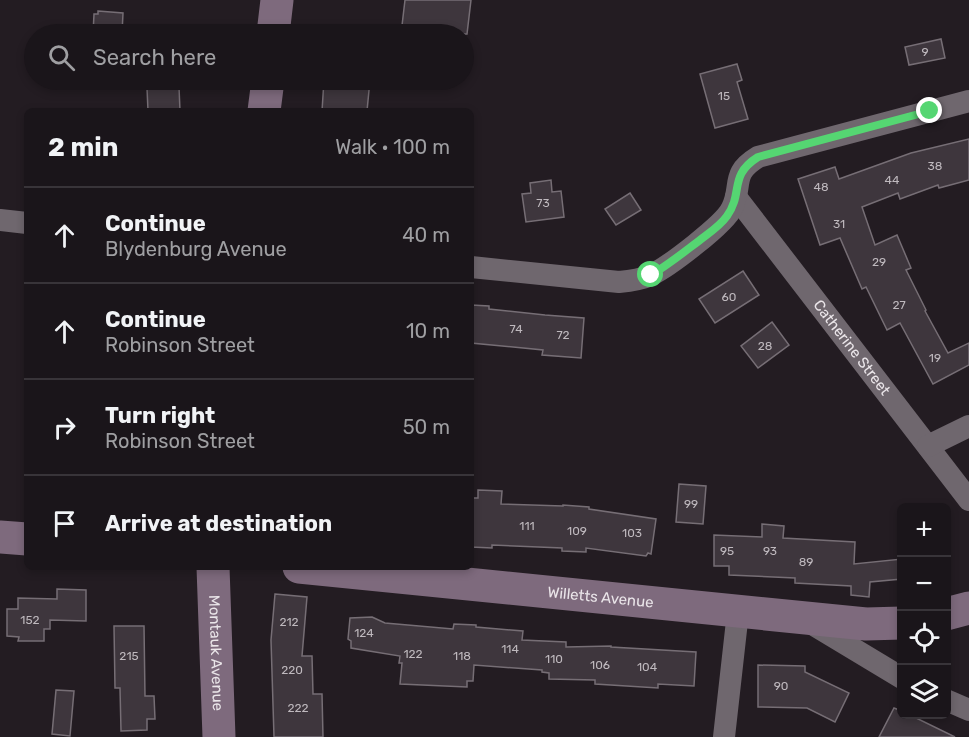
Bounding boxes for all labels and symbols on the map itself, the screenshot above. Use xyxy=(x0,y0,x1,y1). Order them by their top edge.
house number: 9 xyxy=(921,45,929,59)
house number: 15 xyxy=(718,89,730,103)
route end xyxy=(916,97,942,123)
house number: 38 xyxy=(928,159,942,173)
house number: 44 xyxy=(885,173,900,187)
house number: 48 xyxy=(813,180,829,194)
house number: 73 xyxy=(536,196,550,210)
house number: 31 xyxy=(833,217,845,231)
house number: 29 xyxy=(872,255,886,269)
route start xyxy=(637,261,663,287)
house number: 60 xyxy=(722,290,736,304)
street label: Catherine Street xyxy=(809,296,894,399)
house number: 27 xyxy=(892,298,906,312)
house number: 74 xyxy=(509,322,523,336)
house number: 72 xyxy=(556,328,570,342)
house number: 28 xyxy=(758,339,772,353)
house number: 19 xyxy=(929,351,941,365)
house number: 99 xyxy=(684,497,698,511)
house number: 111 xyxy=(519,519,535,533)
house number: 109 xyxy=(567,524,587,538)
house number: 103 xyxy=(622,526,642,540)
house number: 95 xyxy=(720,544,734,558)
house number: 93 xyxy=(763,544,777,558)
house number: 89 xyxy=(799,555,813,569)
street label: Willetts Avenue xyxy=(547,583,654,612)
street label: Montauk Avenue xyxy=(205,595,227,711)
house number: 152 xyxy=(20,613,40,627)
house number: 212 xyxy=(279,615,299,629)
house number: 124 xyxy=(354,626,374,640)
house number: 114 xyxy=(501,642,519,656)
house number: 122 xyxy=(403,647,423,661)
house number: 215 xyxy=(119,649,139,663)
house number: 118 xyxy=(453,649,471,663)
house number: 110 xyxy=(545,652,563,666)
house number: 106 xyxy=(590,658,610,672)
house number: 104 xyxy=(637,660,658,674)
house number: 220 xyxy=(281,663,303,677)
house number: 90 xyxy=(774,679,788,693)
house number: 222 xyxy=(287,701,309,715)

